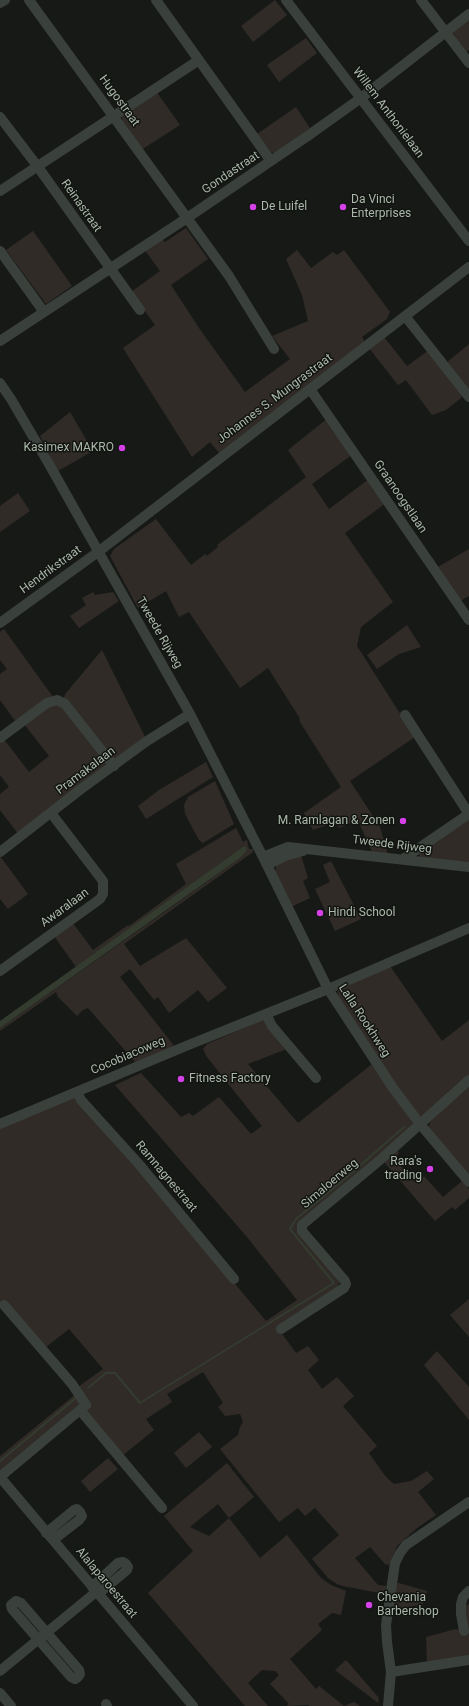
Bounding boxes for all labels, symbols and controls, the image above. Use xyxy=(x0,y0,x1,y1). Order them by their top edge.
street label: Willem Anthonielaan xyxy=(349,65,427,161)
street label: Hugostraat xyxy=(96,73,142,129)
street label: Gondastraat xyxy=(200,149,262,197)
street label: Reinastraat xyxy=(58,177,104,235)
place label: Da Vinci Enterprises xyxy=(351,193,411,221)
place label: De Luifel xyxy=(261,200,307,214)
marker: De Luifel xyxy=(248,202,258,212)
marker: Da Vinci Enterprises xyxy=(338,202,348,212)
street label: Johannes S. Mungrastraat xyxy=(215,351,335,447)
place label: Kasimex MAKRO xyxy=(23,441,114,455)
marker: Kasimex MAKRO xyxy=(117,443,127,453)
street label: Graanoogstlaan xyxy=(370,458,430,536)
street label: Hendrikstraat xyxy=(18,543,84,597)
street label: Tweede Rijweg xyxy=(133,595,185,671)
street label: Pramakalaan xyxy=(54,744,118,798)
place label: M. Ramlagan & Zonen xyxy=(278,814,395,828)
marker: M. Ramlagan & Zonen xyxy=(398,816,408,826)
street label: Tweede Rijweg xyxy=(351,833,433,857)
street label: Awaralaan xyxy=(38,886,92,930)
place label: Hindi School xyxy=(328,906,395,920)
marker: Hindi School xyxy=(315,908,325,918)
street label: Lalla Rookhweg xyxy=(335,982,393,1060)
street label: Cocobiacoweg xyxy=(89,1034,167,1078)
place label: Fitness Factory xyxy=(189,1072,271,1086)
marker: Fitness Factory xyxy=(176,1074,186,1084)
street label: Ramnagnestraat xyxy=(132,1139,200,1215)
place label: Rara's trading xyxy=(385,1155,422,1183)
street label: Simaloerweg xyxy=(299,1156,361,1212)
marker: Rara's trading xyxy=(425,1164,435,1174)
street label: Alalaparoestraat xyxy=(72,1545,140,1621)
place label: Chevania Barbershop xyxy=(377,1591,439,1619)
marker: Chevania Barbershop xyxy=(364,1600,374,1610)

